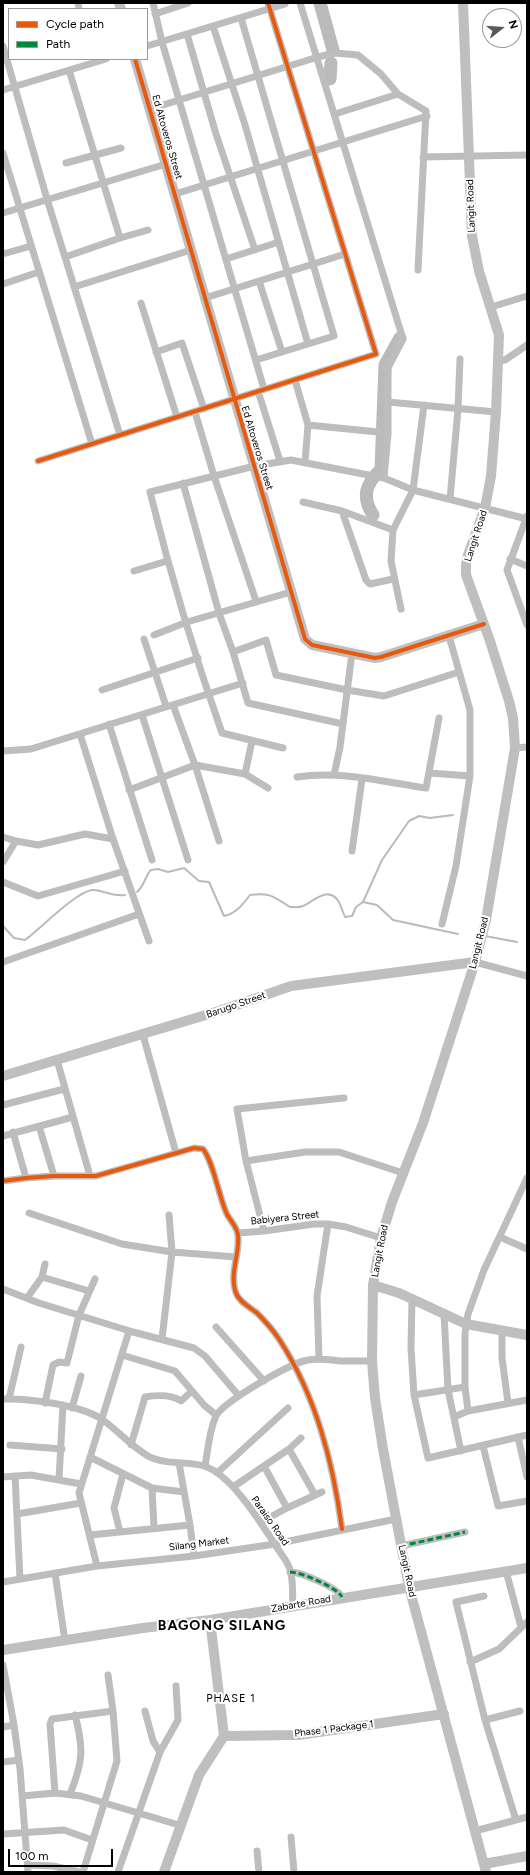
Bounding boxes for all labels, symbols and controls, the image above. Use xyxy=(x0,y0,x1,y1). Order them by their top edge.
legend xyxy=(8,8,148,60)
north arrow xyxy=(482,8,522,48)
text: Cycle path xyxy=(46,17,104,31)
text: N xyxy=(506,19,520,31)
text: Path xyxy=(46,37,70,51)
street label: Ed Altoveros Street xyxy=(149,93,185,181)
street label: Langit Road xyxy=(464,179,478,233)
street label: Ed Altoveros Street xyxy=(238,404,276,492)
street label: Langit Road xyxy=(462,509,490,563)
street label: Langit Road xyxy=(467,916,491,970)
street label: Barugo Street xyxy=(205,989,267,1021)
street label: Babiyera Street xyxy=(250,1208,320,1228)
street label: Langit Road xyxy=(369,1224,391,1278)
street label: Paraiso Road xyxy=(249,1494,291,1548)
street label: Silang Market xyxy=(168,1534,230,1554)
street label: Langit Road xyxy=(396,1544,418,1598)
street label: Zabarte Road xyxy=(270,1593,332,1615)
district label: BAGONG SILANG xyxy=(158,1618,286,1634)
district label: PHASE 1 xyxy=(206,1692,256,1706)
street label: Phase 1 Package 1 xyxy=(294,1718,374,1740)
scale bar xyxy=(10,1841,115,1867)
text: 100 m xyxy=(15,1849,49,1863)

